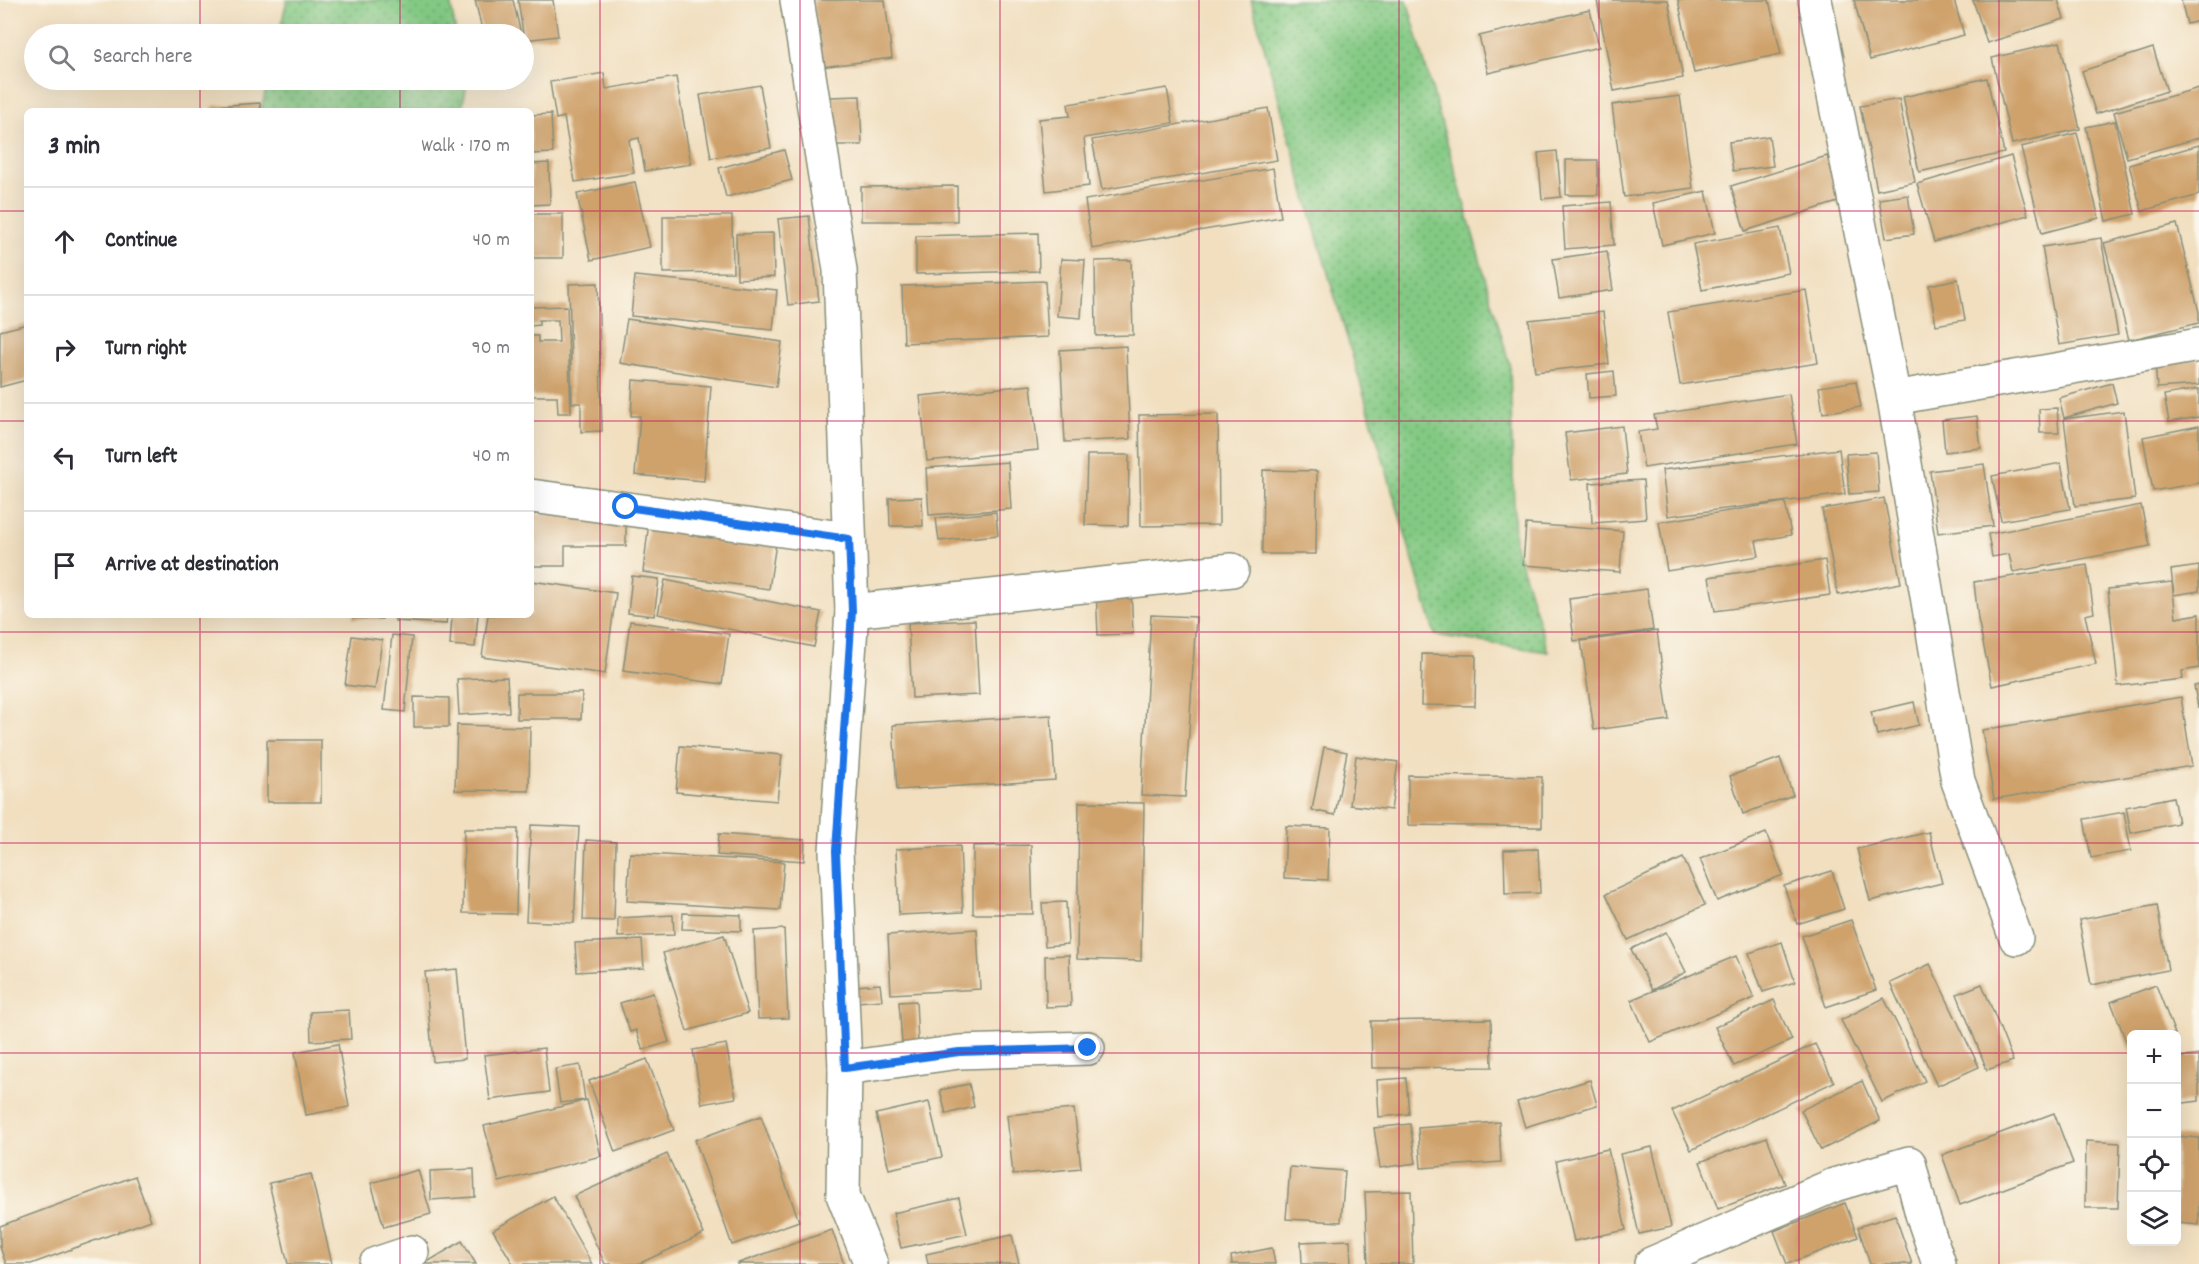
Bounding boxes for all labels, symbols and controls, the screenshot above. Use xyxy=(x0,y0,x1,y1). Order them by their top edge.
search box xyxy=(24,24,534,90)
icon: search xyxy=(45,41,78,74)
text: Search here xyxy=(93,42,192,73)
text: 3 min xyxy=(48,129,100,166)
text: Walk · 170 m xyxy=(421,133,510,161)
icon: ahead xyxy=(48,225,81,258)
text: Continue xyxy=(105,226,177,257)
text: 40 m xyxy=(472,227,510,255)
icon: right xyxy=(48,333,81,366)
text: Turn right xyxy=(105,334,187,365)
text: 90 m xyxy=(472,335,510,363)
icon: left xyxy=(48,441,81,474)
text: Turn left xyxy=(105,442,177,473)
text: 40 m xyxy=(472,443,510,471)
route start xyxy=(612,493,638,519)
icon: arrive xyxy=(48,549,81,582)
text: Arrive at destination xyxy=(105,550,279,581)
map controls xyxy=(2127,1030,2181,1246)
button: + xyxy=(2127,1030,2181,1084)
route end xyxy=(1074,1034,1100,1060)
button: − xyxy=(2127,1084,2181,1138)
button: locate xyxy=(2127,1138,2181,1192)
button: layers xyxy=(2127,1192,2181,1246)

